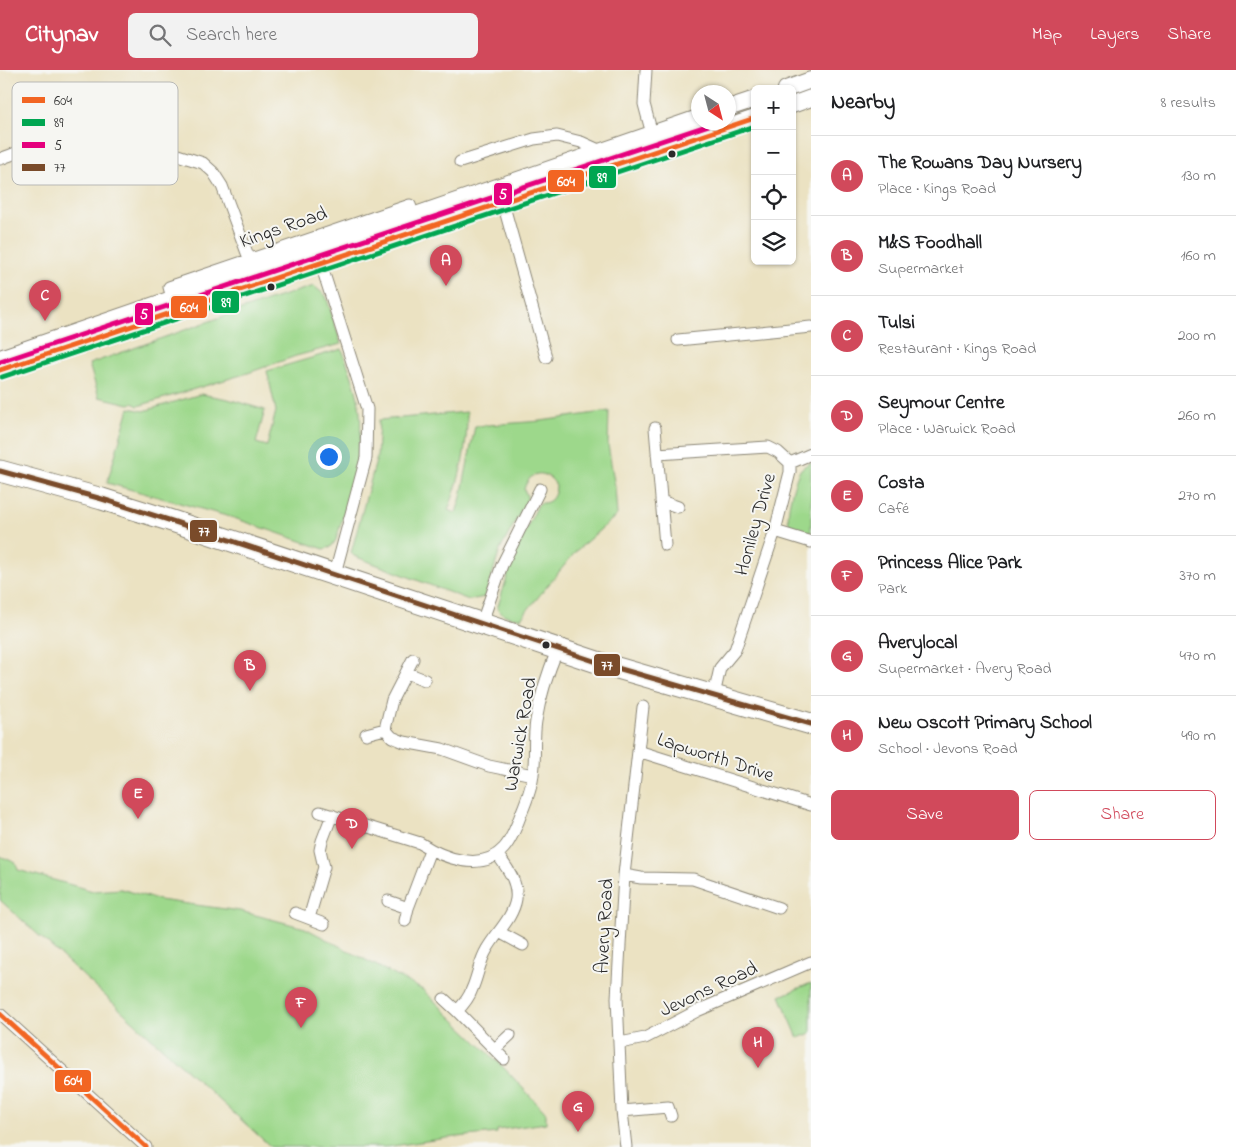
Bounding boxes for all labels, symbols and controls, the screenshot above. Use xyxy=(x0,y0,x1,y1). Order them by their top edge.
search box xyxy=(128,13,478,58)
text: Citynav xyxy=(25,18,98,53)
icon: search xyxy=(146,21,174,49)
text: Search here xyxy=(186,22,277,49)
text: Map xyxy=(1032,22,1062,48)
text: Layers xyxy=(1090,22,1140,48)
text: Share xyxy=(1168,22,1211,48)
legend xyxy=(12,82,178,185)
north arrow xyxy=(691,85,736,130)
map controls xyxy=(751,85,796,265)
button: + xyxy=(751,85,796,130)
text: Nearby xyxy=(831,88,895,118)
text: 604 xyxy=(54,91,72,112)
text: 8 results xyxy=(1160,91,1216,115)
text: 89 xyxy=(54,113,64,134)
button: − xyxy=(751,130,796,175)
text: 5 xyxy=(54,136,62,157)
unlabelled marker xyxy=(667,149,677,159)
text: The Rowans Day Nursery xyxy=(878,150,1082,177)
text: 77 xyxy=(54,158,66,179)
text: A xyxy=(842,164,852,188)
text: 130 m xyxy=(1181,164,1216,188)
line badge: 89 xyxy=(588,165,617,189)
text: 89 xyxy=(596,168,608,189)
line badge: 604 xyxy=(547,169,585,193)
text: 604 xyxy=(556,172,575,193)
button: locate xyxy=(751,175,796,220)
text: Place · Kings Road xyxy=(878,177,996,201)
line badge: 5 xyxy=(493,182,513,206)
text: 5 xyxy=(499,185,507,206)
street label: Kings Road xyxy=(236,200,332,258)
button: layers xyxy=(751,220,796,265)
text: M&S Foodhall xyxy=(878,230,982,257)
text: B xyxy=(842,244,852,268)
text: 160 m xyxy=(1181,244,1216,268)
pin: A xyxy=(430,245,462,286)
text: Supermarket xyxy=(878,257,964,281)
pin: C xyxy=(29,280,61,321)
unlabelled marker xyxy=(266,282,276,292)
line badge: 89 xyxy=(211,290,240,314)
text: 89 xyxy=(220,293,232,314)
line badge: 604 xyxy=(170,295,208,319)
text: 604 xyxy=(179,298,198,319)
line badge: 5 xyxy=(134,302,154,326)
text: 5 xyxy=(140,305,148,326)
text: Tulsi xyxy=(878,310,915,337)
text: C xyxy=(843,324,851,348)
text: 200 m xyxy=(1178,324,1216,348)
text: Restaurant · Kings Road xyxy=(878,337,1036,361)
text: Seymour Centre xyxy=(878,390,1004,417)
text: D xyxy=(841,404,853,428)
text: 260 m xyxy=(1178,404,1216,428)
text: Place · Warwick Road xyxy=(878,417,1016,441)
your location xyxy=(316,444,342,470)
street label: Honiley Drive xyxy=(728,470,785,579)
text: Costa xyxy=(878,470,925,497)
text: E xyxy=(842,484,852,508)
text: 270 m xyxy=(1178,484,1216,508)
text: Café xyxy=(878,497,909,521)
line badge: 77 xyxy=(189,519,218,543)
text: 77 xyxy=(198,522,210,543)
text: Princess Alice Park xyxy=(878,550,1022,577)
text: F xyxy=(842,564,852,588)
text: 370 m xyxy=(1179,564,1216,588)
text: Park xyxy=(878,577,907,601)
text: Averylocal xyxy=(878,630,958,657)
unlabelled marker xyxy=(541,640,551,650)
text: G xyxy=(842,644,852,668)
text: 470 m xyxy=(1179,644,1216,668)
pin: B xyxy=(234,650,266,691)
line badge: 77 xyxy=(593,653,621,677)
text: 77 xyxy=(601,656,613,677)
text: Supermarket · Avery Road xyxy=(878,657,1052,681)
street label: Warwick Road xyxy=(497,675,546,794)
text: New Oscott Primary School xyxy=(878,710,1092,737)
text: H xyxy=(842,724,852,748)
text: 490 m xyxy=(1181,724,1216,748)
street label: Lapworth Drive xyxy=(653,726,778,791)
text: School · Jevons Road xyxy=(878,737,1018,761)
pin: E xyxy=(122,778,154,819)
button: Save xyxy=(831,790,1019,840)
button: Share xyxy=(1029,790,1216,840)
pin: D xyxy=(336,808,368,849)
street label: Avery Road xyxy=(589,878,622,975)
street label: Jevons Road xyxy=(655,955,763,1026)
pin: F xyxy=(285,987,317,1028)
pin: H xyxy=(742,1027,774,1068)
line badge: 604 xyxy=(54,1069,92,1093)
text: 604 xyxy=(63,1071,82,1092)
pin: G xyxy=(562,1091,594,1132)

